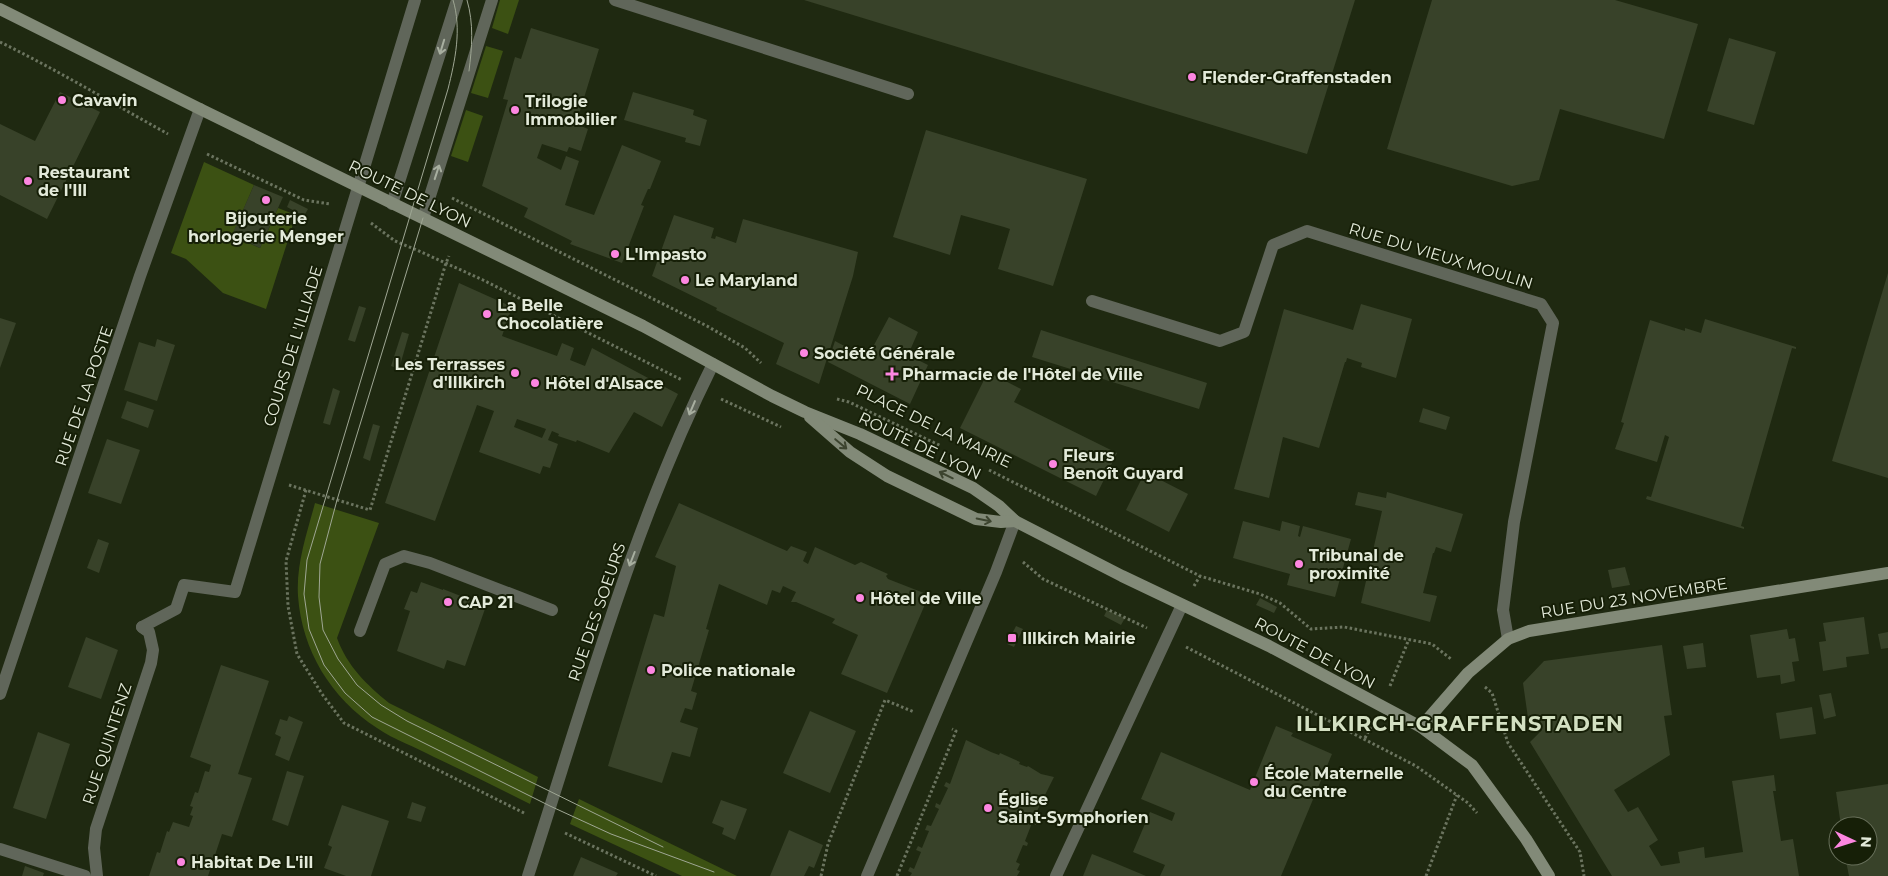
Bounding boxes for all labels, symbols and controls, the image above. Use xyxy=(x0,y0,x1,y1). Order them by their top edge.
one-way arrow xyxy=(437,38,446,54)
place label: Flender-Graffenstaden xyxy=(1202,68,1392,87)
marker: Flender-Graffenstaden xyxy=(1186,71,1198,83)
place label: Cavavin xyxy=(72,91,138,110)
place label: Trilogie Immobilier xyxy=(525,92,617,129)
marker: Cavavin xyxy=(56,94,68,106)
marker: Trilogie Immobilier xyxy=(509,104,521,116)
street label: ROUTE DE LYON xyxy=(346,156,474,232)
place label: Restaurant de l'Ill xyxy=(38,163,130,200)
one-way arrow xyxy=(433,164,442,180)
marker: Restaurant de l'Ill xyxy=(22,175,34,187)
marker: Bijouterie horlogerie Menger xyxy=(260,194,272,206)
place label: Bijouterie horlogerie Menger xyxy=(188,209,344,246)
street label: RUE DU VIEUX MOULIN xyxy=(1347,219,1535,293)
place label: L'Impasto xyxy=(625,245,707,264)
marker: L'Impasto xyxy=(609,248,621,260)
street label: COURS DE L'ILLIADE xyxy=(259,263,327,429)
place label: Le Maryland xyxy=(695,271,798,290)
marker: Le Maryland xyxy=(679,274,691,286)
place label: La Belle Chocolatière xyxy=(497,296,603,333)
marker: La Belle Chocolatière xyxy=(481,308,493,320)
street label: RUE DE LA POSTE xyxy=(51,323,117,469)
place label: Société Générale xyxy=(814,344,955,363)
marker: Société Générale xyxy=(798,347,810,359)
place label: Les Terrasses d'Illkirch xyxy=(395,355,505,392)
place label: Pharmacie de l'Hôtel de Ville xyxy=(902,365,1143,384)
marker: Les Terrasses d'Illkirch xyxy=(509,367,521,379)
marker: Pharmacie de l'Hôtel de Ville xyxy=(886,368,898,380)
place label: Hôtel d'Alsace xyxy=(545,374,664,393)
marker: Hôtel d'Alsace xyxy=(529,377,541,389)
street label: PLACE DE LA MAIRIE xyxy=(853,380,1015,472)
one-way arrow xyxy=(687,400,697,415)
street label: ROUTE DE LYON xyxy=(856,408,984,484)
one-way arrow xyxy=(835,438,848,450)
place label: Fleurs Benoît Guyard xyxy=(1063,446,1184,483)
marker: Fleurs Benoît Guyard xyxy=(1047,458,1059,470)
one-way arrow xyxy=(939,470,954,479)
one-way arrow xyxy=(975,516,991,525)
street label: RUE DES SOEURS xyxy=(564,540,630,684)
place label: Tribunal de proximité xyxy=(1309,546,1404,583)
one-way arrow xyxy=(627,551,636,566)
marker: Tribunal de proximité xyxy=(1293,558,1305,570)
street label: RUE DU 23 NOVEMBRE xyxy=(1539,574,1729,622)
place label: Hôtel de Ville xyxy=(870,589,982,608)
marker: Hôtel de Ville xyxy=(854,592,866,604)
place label: CAP 21 xyxy=(458,593,514,612)
marker: CAP 21 xyxy=(442,596,454,608)
street label: ROUTE DE LYON xyxy=(1251,613,1379,693)
place label: Illkirch Mairie xyxy=(1022,629,1136,648)
marker: Illkirch Mairie xyxy=(1006,632,1018,644)
place label: Police nationale xyxy=(661,661,796,680)
marker: Police nationale xyxy=(645,664,657,676)
street label: RUE QUINTENZ xyxy=(78,681,136,807)
district label: ILLKIRCH-GRAFFENSTADEN xyxy=(1296,711,1624,736)
place label: École Maternelle du Centre xyxy=(1264,764,1404,801)
marker: École Maternelle du Centre xyxy=(1248,776,1260,788)
place label: Église Saint-Symphorien xyxy=(998,790,1149,827)
marker: Église Saint-Symphorien xyxy=(982,802,994,814)
north arrow xyxy=(1828,816,1878,866)
text: N xyxy=(1857,836,1875,848)
place label: Habitat De L'ill xyxy=(191,853,313,872)
marker: Habitat De L'ill xyxy=(175,856,187,868)

